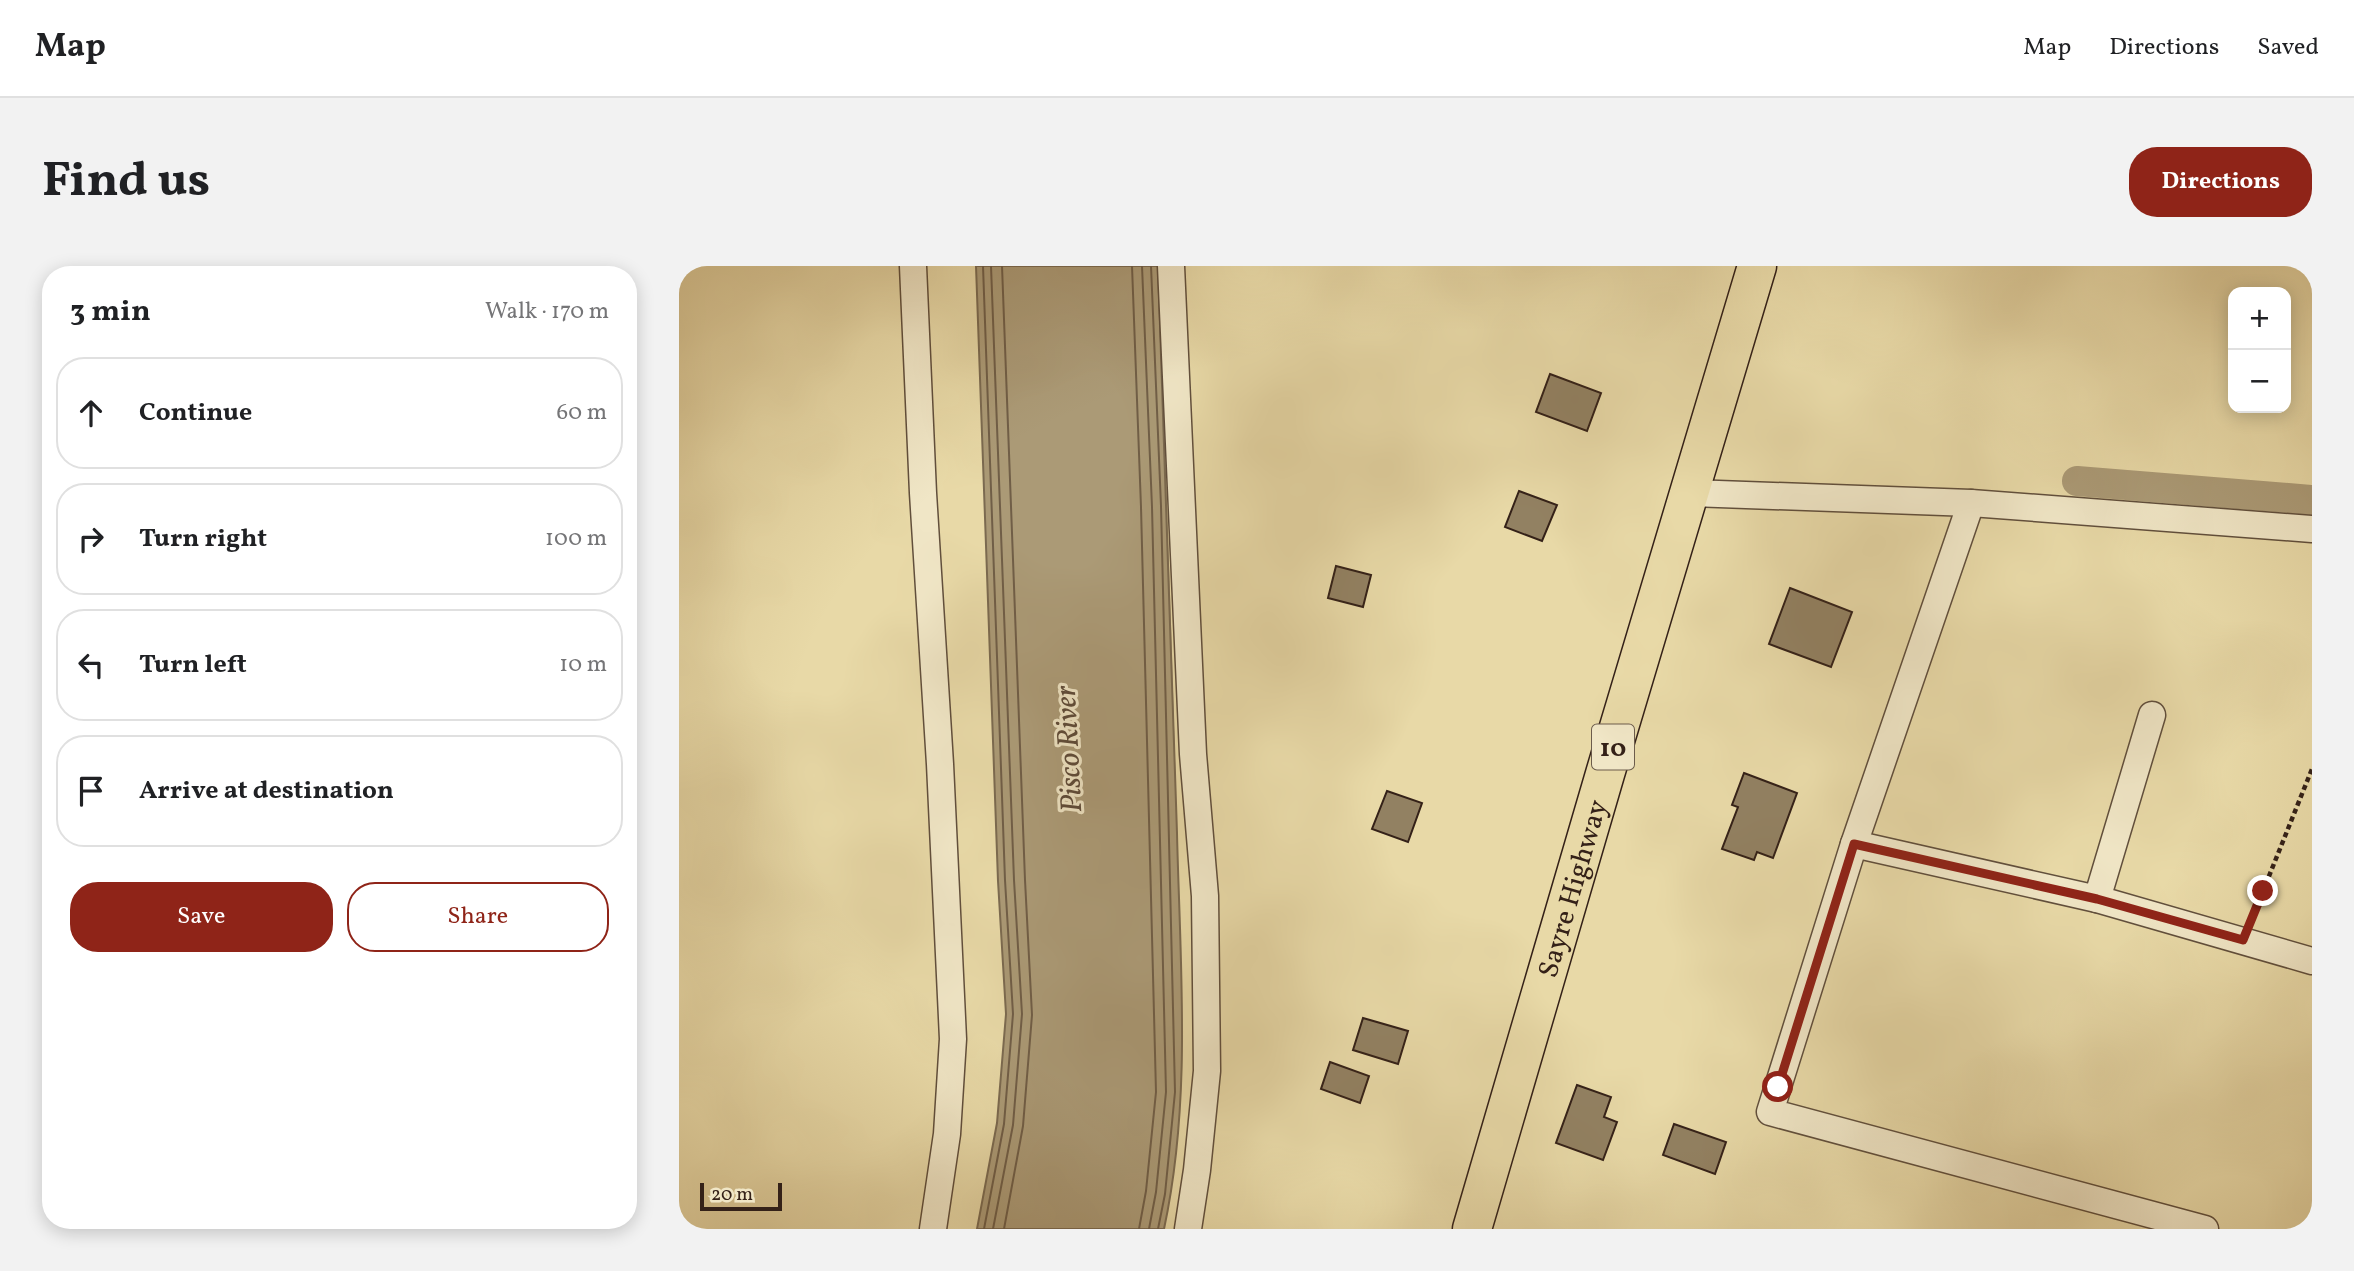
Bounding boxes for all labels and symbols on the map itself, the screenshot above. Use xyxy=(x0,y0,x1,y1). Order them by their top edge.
water label: Pisco River xyxy=(1046,683,1094,814)
road number: 10 xyxy=(1592,724,1634,769)
street label: Sayre Highway xyxy=(1530,795,1618,983)
route end xyxy=(2247,875,2278,906)
route start xyxy=(1762,1071,1793,1102)
scale bar xyxy=(700,1180,782,1212)

